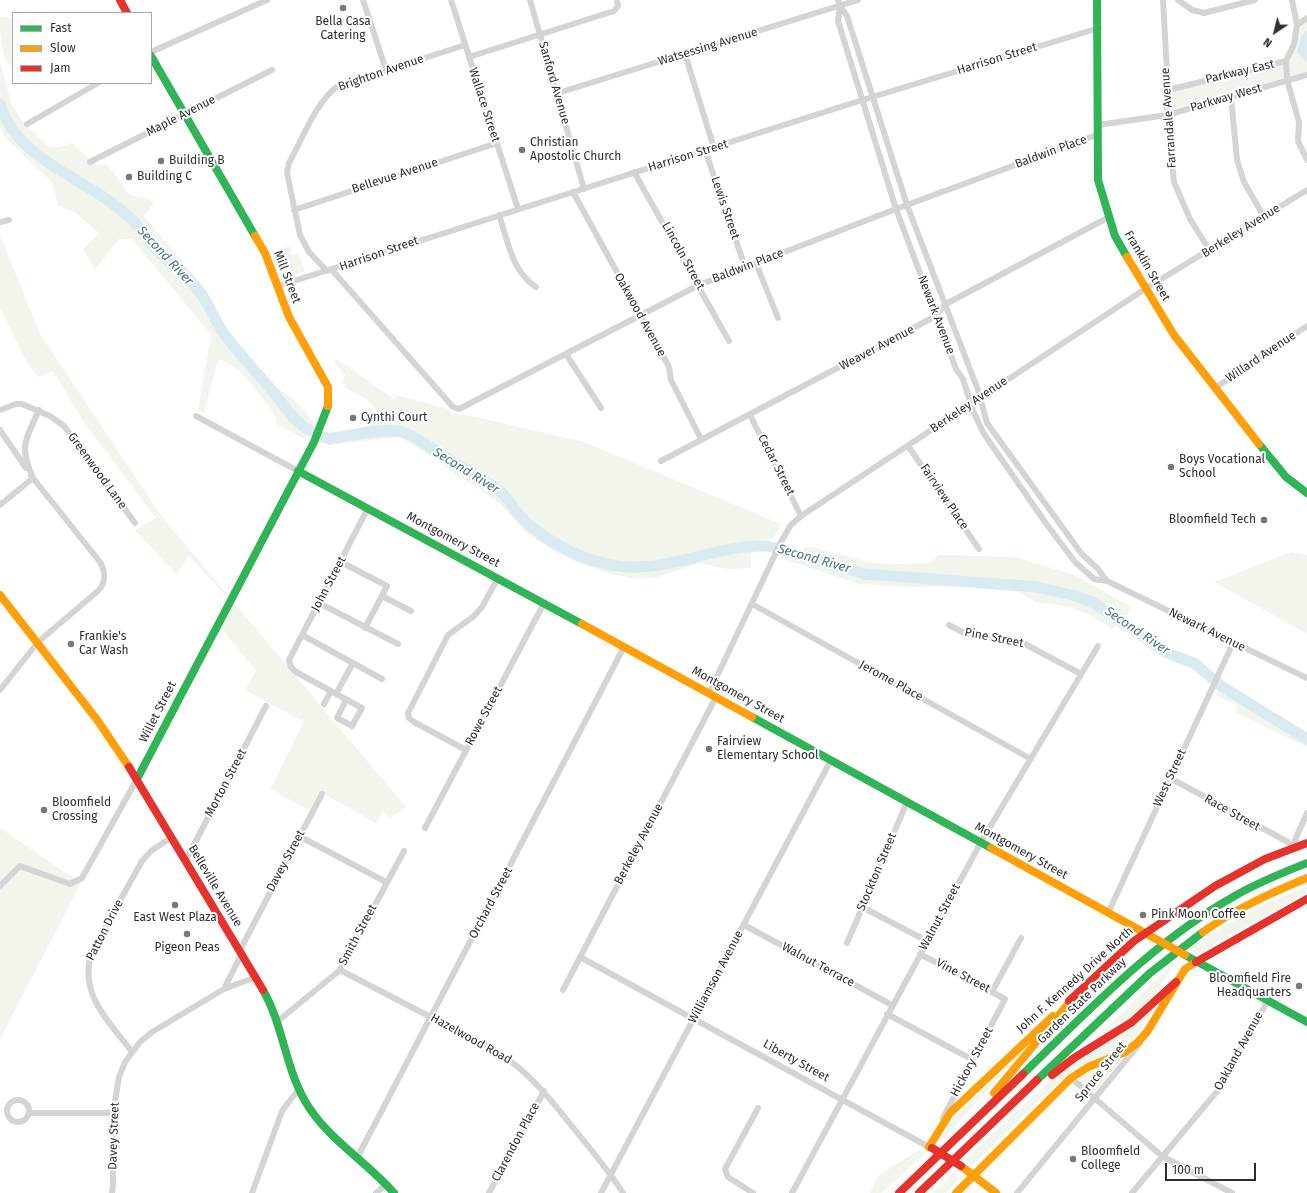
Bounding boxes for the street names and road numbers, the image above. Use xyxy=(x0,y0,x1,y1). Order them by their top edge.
street label: Watsessing Avenue xyxy=(656,25,760,69)
street label: Sanford Avenue xyxy=(535,40,573,126)
street label: Harrison Street xyxy=(955,40,1039,78)
street label: Brighton Avenue xyxy=(336,52,426,94)
street label: Parkway East xyxy=(1204,57,1276,87)
street label: Wallace Street xyxy=(465,66,503,144)
street label: Farrandale Avenue xyxy=(1158,67,1180,169)
street label: Parkway West xyxy=(1189,81,1263,115)
street label: Maple Avenue xyxy=(144,92,218,140)
street label: Baldwin Place xyxy=(1013,132,1089,172)
street label: Harrison Street xyxy=(646,137,730,175)
street label: Bellevue Avenue xyxy=(350,155,440,197)
street label: Lewis Street xyxy=(708,175,742,241)
street label: Berkeley Avenue xyxy=(1199,201,1283,261)
street label: Lincoln Street xyxy=(658,220,708,292)
street label: Franklin Street xyxy=(1121,228,1173,304)
street label: Harrison Street xyxy=(338,234,420,274)
street label: Baldwin Place xyxy=(710,246,786,286)
street label: Mill Street xyxy=(270,249,304,305)
street label: Oakwood Avenue xyxy=(611,271,669,359)
street label: Newark Avenue xyxy=(914,273,958,357)
street label: Weaver Avenue xyxy=(837,322,917,374)
street label: Willard Avenue xyxy=(1223,328,1299,386)
street label: Berkeley Avenue xyxy=(928,374,1010,436)
street label: Greenwood Lane xyxy=(64,430,130,512)
street label: Cedar Street xyxy=(754,432,798,498)
street label: Fairview Place xyxy=(917,461,971,533)
street label: Montgomery Street xyxy=(404,509,502,571)
street label: John Street xyxy=(308,554,350,614)
street label: Newark Avenue xyxy=(1166,605,1248,655)
street label: Pine Street xyxy=(963,625,1025,651)
street label: Jerome Place xyxy=(857,658,925,704)
street label: Montgomery Street xyxy=(689,664,787,726)
street label: Willet Street xyxy=(136,679,180,745)
street label: Rowe Street xyxy=(462,684,506,748)
street label: Morton Street xyxy=(202,747,250,819)
street label: West Street xyxy=(1150,747,1190,809)
street label: Race Street xyxy=(1202,792,1262,834)
street label: Berkeley Avenue xyxy=(612,801,666,887)
street label: Montgomery Street xyxy=(972,820,1070,882)
street label: Davey Street xyxy=(264,828,308,894)
street label: Stockton Street xyxy=(854,831,900,913)
street label: Belleville Avenue xyxy=(185,842,245,930)
street label: Orchard Street xyxy=(466,865,516,941)
street label: Walnut Street xyxy=(916,881,964,953)
street label: Patton Drive xyxy=(83,897,127,963)
street label: Smith Street xyxy=(336,902,380,968)
street label: John F. Kennedy Drive North xyxy=(1014,924,1136,1036)
street label: Williamson Avenue xyxy=(685,928,747,1026)
street label: Walnut Terrace xyxy=(779,940,857,990)
street label: Garden State Parkway xyxy=(1035,955,1129,1047)
street label: Vine Street xyxy=(933,956,993,996)
street label: Oakland Avenue xyxy=(1211,1009,1267,1093)
street label: Hazelwood Road xyxy=(428,1011,514,1067)
street label: Hickory Street xyxy=(948,1025,996,1099)
street label: Liberty Street xyxy=(760,1037,832,1085)
street label: Spruce Street xyxy=(1072,1039,1130,1105)
street label: Clarendon Place xyxy=(489,1100,543,1184)
street label: Davey Street xyxy=(106,1102,122,1170)

